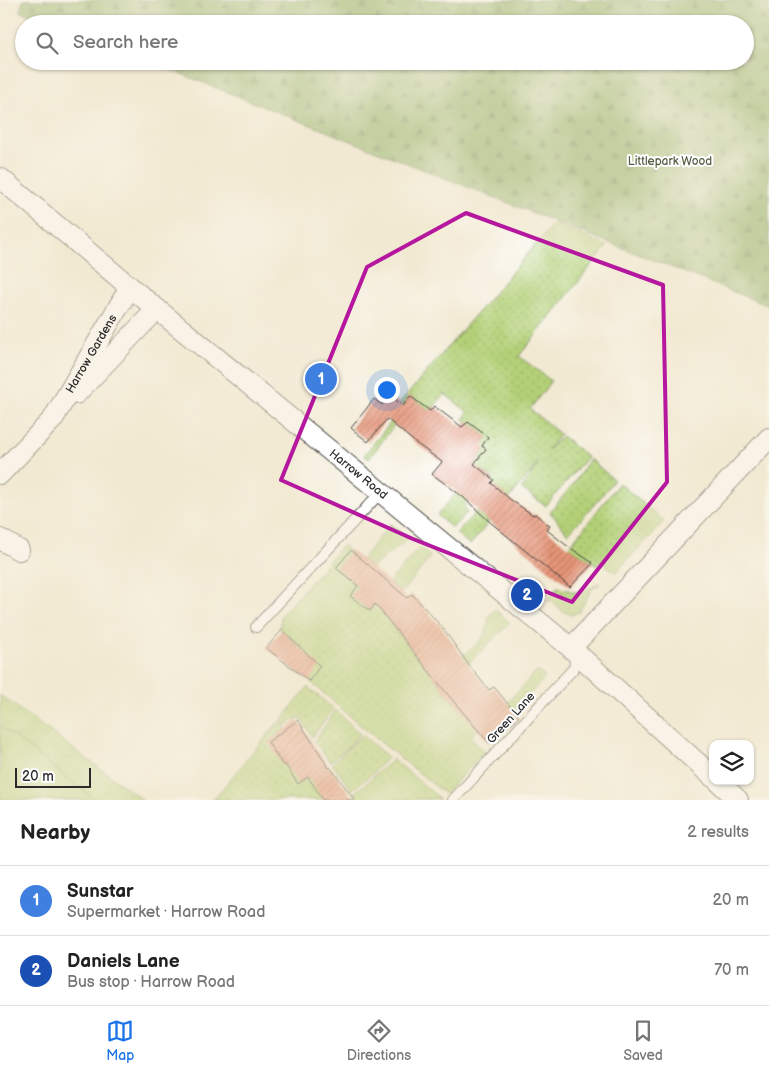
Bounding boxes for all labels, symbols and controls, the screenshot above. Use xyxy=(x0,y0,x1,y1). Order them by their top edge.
search box xyxy=(15,15,754,70)
icon: search xyxy=(33,29,61,57)
text: Search here xyxy=(73,31,178,54)
park label: Littlepark Wood xyxy=(628,154,712,169)
street label: Harrow Gardens xyxy=(62,312,120,396)
pin: 1 xyxy=(305,360,337,398)
your location xyxy=(374,377,400,403)
street label: Harrow Road xyxy=(326,446,391,502)
pin: 2 xyxy=(511,576,543,614)
street label: Green Lane xyxy=(484,689,538,747)
map controls xyxy=(709,740,754,785)
button: layers xyxy=(709,740,754,785)
scale bar xyxy=(15,765,91,788)
text: 20 m xyxy=(22,768,54,785)
text: Nearby xyxy=(20,820,90,845)
text: 2 results xyxy=(687,823,749,842)
text: Sunstar xyxy=(67,880,134,903)
text: 1 xyxy=(33,891,39,910)
text: 20 m xyxy=(713,891,749,910)
text: Supermarket · Harrow Road xyxy=(67,903,265,922)
text: Daniels Lane xyxy=(67,950,180,973)
text: 2 xyxy=(31,961,41,980)
text: 70 m xyxy=(714,961,749,980)
text: Bus stop · Harrow Road xyxy=(67,973,235,992)
tab: Map xyxy=(106,1017,134,1064)
tab: Directions xyxy=(347,1017,411,1064)
tab: Saved xyxy=(623,1017,663,1064)

